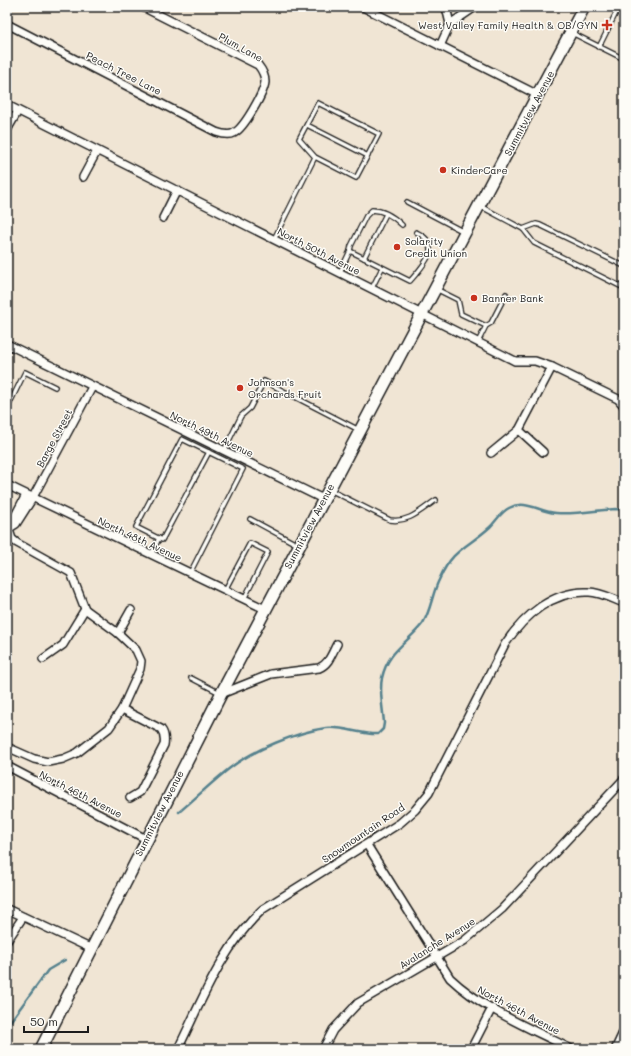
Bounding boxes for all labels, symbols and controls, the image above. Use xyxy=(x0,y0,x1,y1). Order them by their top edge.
place label: West Valley Family Health & OB/GYN xyxy=(418,18,598,32)
marker: West Valley Family Health & OB/GYN xyxy=(601,19,613,31)
street label: Plum Lane xyxy=(216,29,266,65)
street label: Peach Tree Lane xyxy=(84,48,164,98)
street label: Summitview Avenue xyxy=(501,68,557,158)
place label: KinderCare xyxy=(451,163,508,177)
marker: KinderCare xyxy=(438,165,448,175)
street label: North 50th Avenue xyxy=(275,224,363,278)
place label: Solarity Credit Union xyxy=(405,234,467,260)
marker: Solarity Credit Union xyxy=(392,242,402,252)
place label: Banner Bank xyxy=(482,291,543,305)
marker: Banner Bank xyxy=(469,293,479,303)
place label: Johnson's Orchards Fruit xyxy=(248,375,322,401)
marker: Johnson's Orchards Fruit xyxy=(235,383,245,393)
street label: Barge Street xyxy=(33,406,75,470)
street label: North 49th Avenue xyxy=(168,408,256,460)
street label: Summitview Avenue xyxy=(281,481,337,571)
street label: North 48th Avenue xyxy=(96,513,184,565)
street label: North 46th Avenue xyxy=(37,767,125,821)
street label: Summitview Avenue xyxy=(131,768,187,858)
street label: Snowmountain Road xyxy=(319,800,407,866)
street label: Avalanche Avenue xyxy=(396,914,478,972)
street label: North 46th Avenue xyxy=(475,982,563,1038)
scale bar xyxy=(24,1008,88,1034)
text: 50 m xyxy=(30,1013,58,1029)

